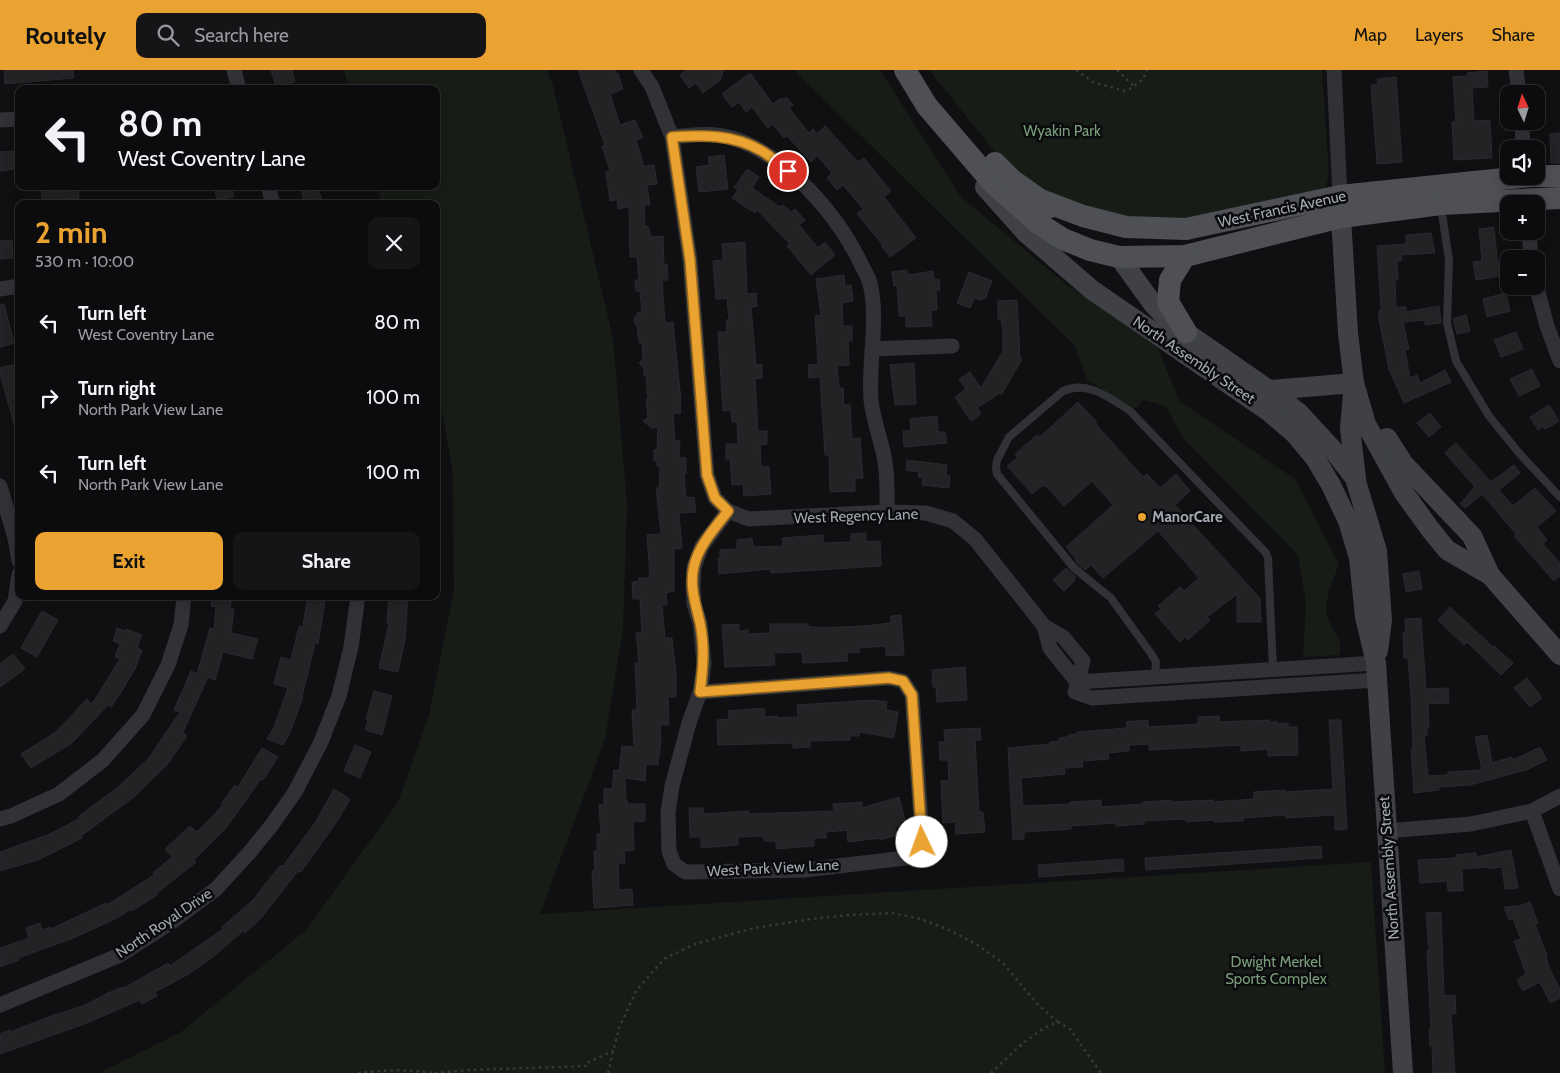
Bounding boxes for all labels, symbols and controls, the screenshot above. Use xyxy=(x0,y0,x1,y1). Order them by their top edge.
search box xyxy=(136,13,486,58)
text: Routely xyxy=(25,21,106,50)
icon: search xyxy=(154,21,182,49)
text: Search here xyxy=(194,24,289,47)
text: Map xyxy=(1354,24,1387,46)
text: Layers xyxy=(1415,24,1464,46)
text: Share xyxy=(1492,24,1535,46)
north arrow xyxy=(1500,85,1545,130)
map controls xyxy=(1500,85,1545,295)
text: 80 m xyxy=(118,102,202,145)
icon: left xyxy=(35,105,100,170)
park label: Wyakin Park xyxy=(1023,122,1101,140)
button: sound xyxy=(1500,140,1545,185)
text: West Coventry Lane xyxy=(118,145,305,172)
pin xyxy=(767,150,809,192)
icon: arrive xyxy=(774,157,802,185)
street label: West Francis Avenue xyxy=(1216,187,1348,231)
button: + xyxy=(1500,195,1545,240)
text: 2 min xyxy=(35,214,107,251)
button: close xyxy=(368,217,420,269)
button: − xyxy=(1500,250,1545,295)
text: 530 m · 10:00 xyxy=(35,252,134,271)
text: Turn left xyxy=(78,302,146,325)
icon: left xyxy=(35,309,63,337)
text: 80 m xyxy=(374,311,420,334)
street label: North Assembly Street xyxy=(1129,312,1259,408)
text: West Coventry Lane xyxy=(78,325,214,344)
text: Turn right xyxy=(78,377,156,400)
icon: right xyxy=(35,384,63,412)
text: 100 m xyxy=(366,386,420,409)
text: North Park View Lane xyxy=(78,400,223,419)
text: Turn left xyxy=(78,452,146,475)
icon: left xyxy=(35,459,63,487)
text: 100 m xyxy=(366,461,420,484)
text: North Park View Lane xyxy=(78,475,223,494)
street label: West Regency Lane xyxy=(793,505,919,527)
place label: ManorCare xyxy=(1152,508,1223,526)
marker: ManorCare xyxy=(1136,511,1148,523)
button: Exit xyxy=(35,532,223,590)
button: Share xyxy=(233,532,420,590)
street label: North Assembly Street xyxy=(1375,796,1403,940)
position arrow xyxy=(895,815,947,867)
street label: West Park View Lane xyxy=(707,856,840,880)
street label: North Royal Drive xyxy=(113,884,216,962)
park label: Dwight Merkel Sports Complex xyxy=(1225,953,1327,988)

